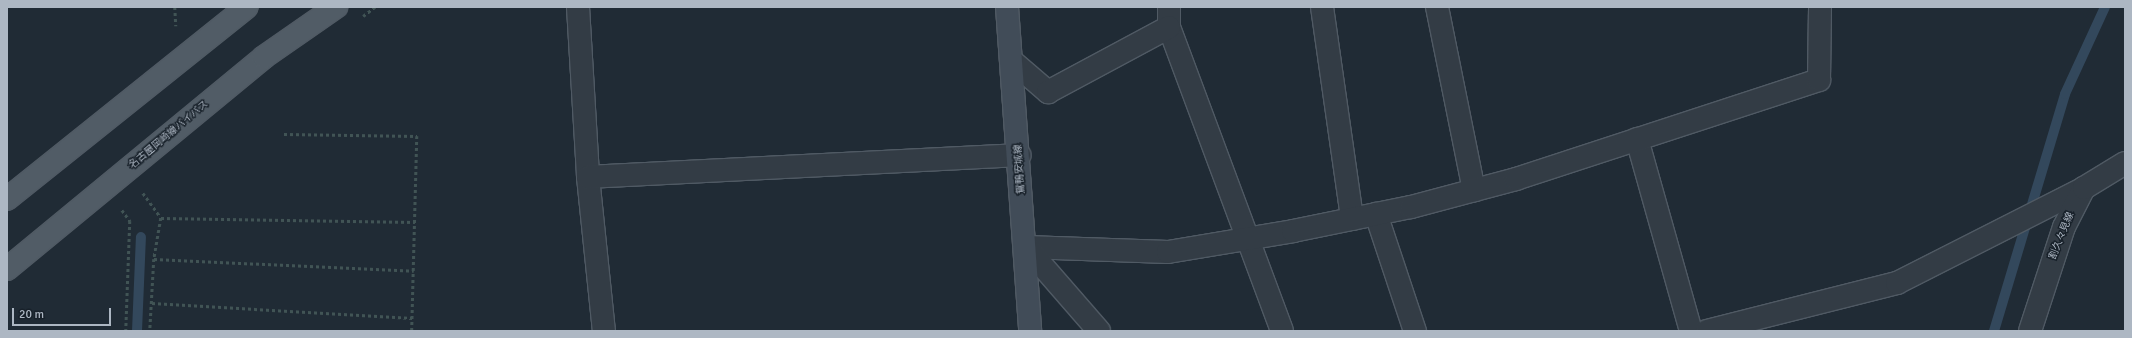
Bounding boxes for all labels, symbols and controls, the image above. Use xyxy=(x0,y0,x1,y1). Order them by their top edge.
street label: 名古屋岡崎線バイパス xyxy=(127,98,211,172)
street label: 鴛鴨安城線 xyxy=(1012,144,1028,194)
street label: 割久々見線 xyxy=(2047,211,2077,261)
scale bar xyxy=(14,300,113,326)
text: 20 m xyxy=(19,307,44,322)

